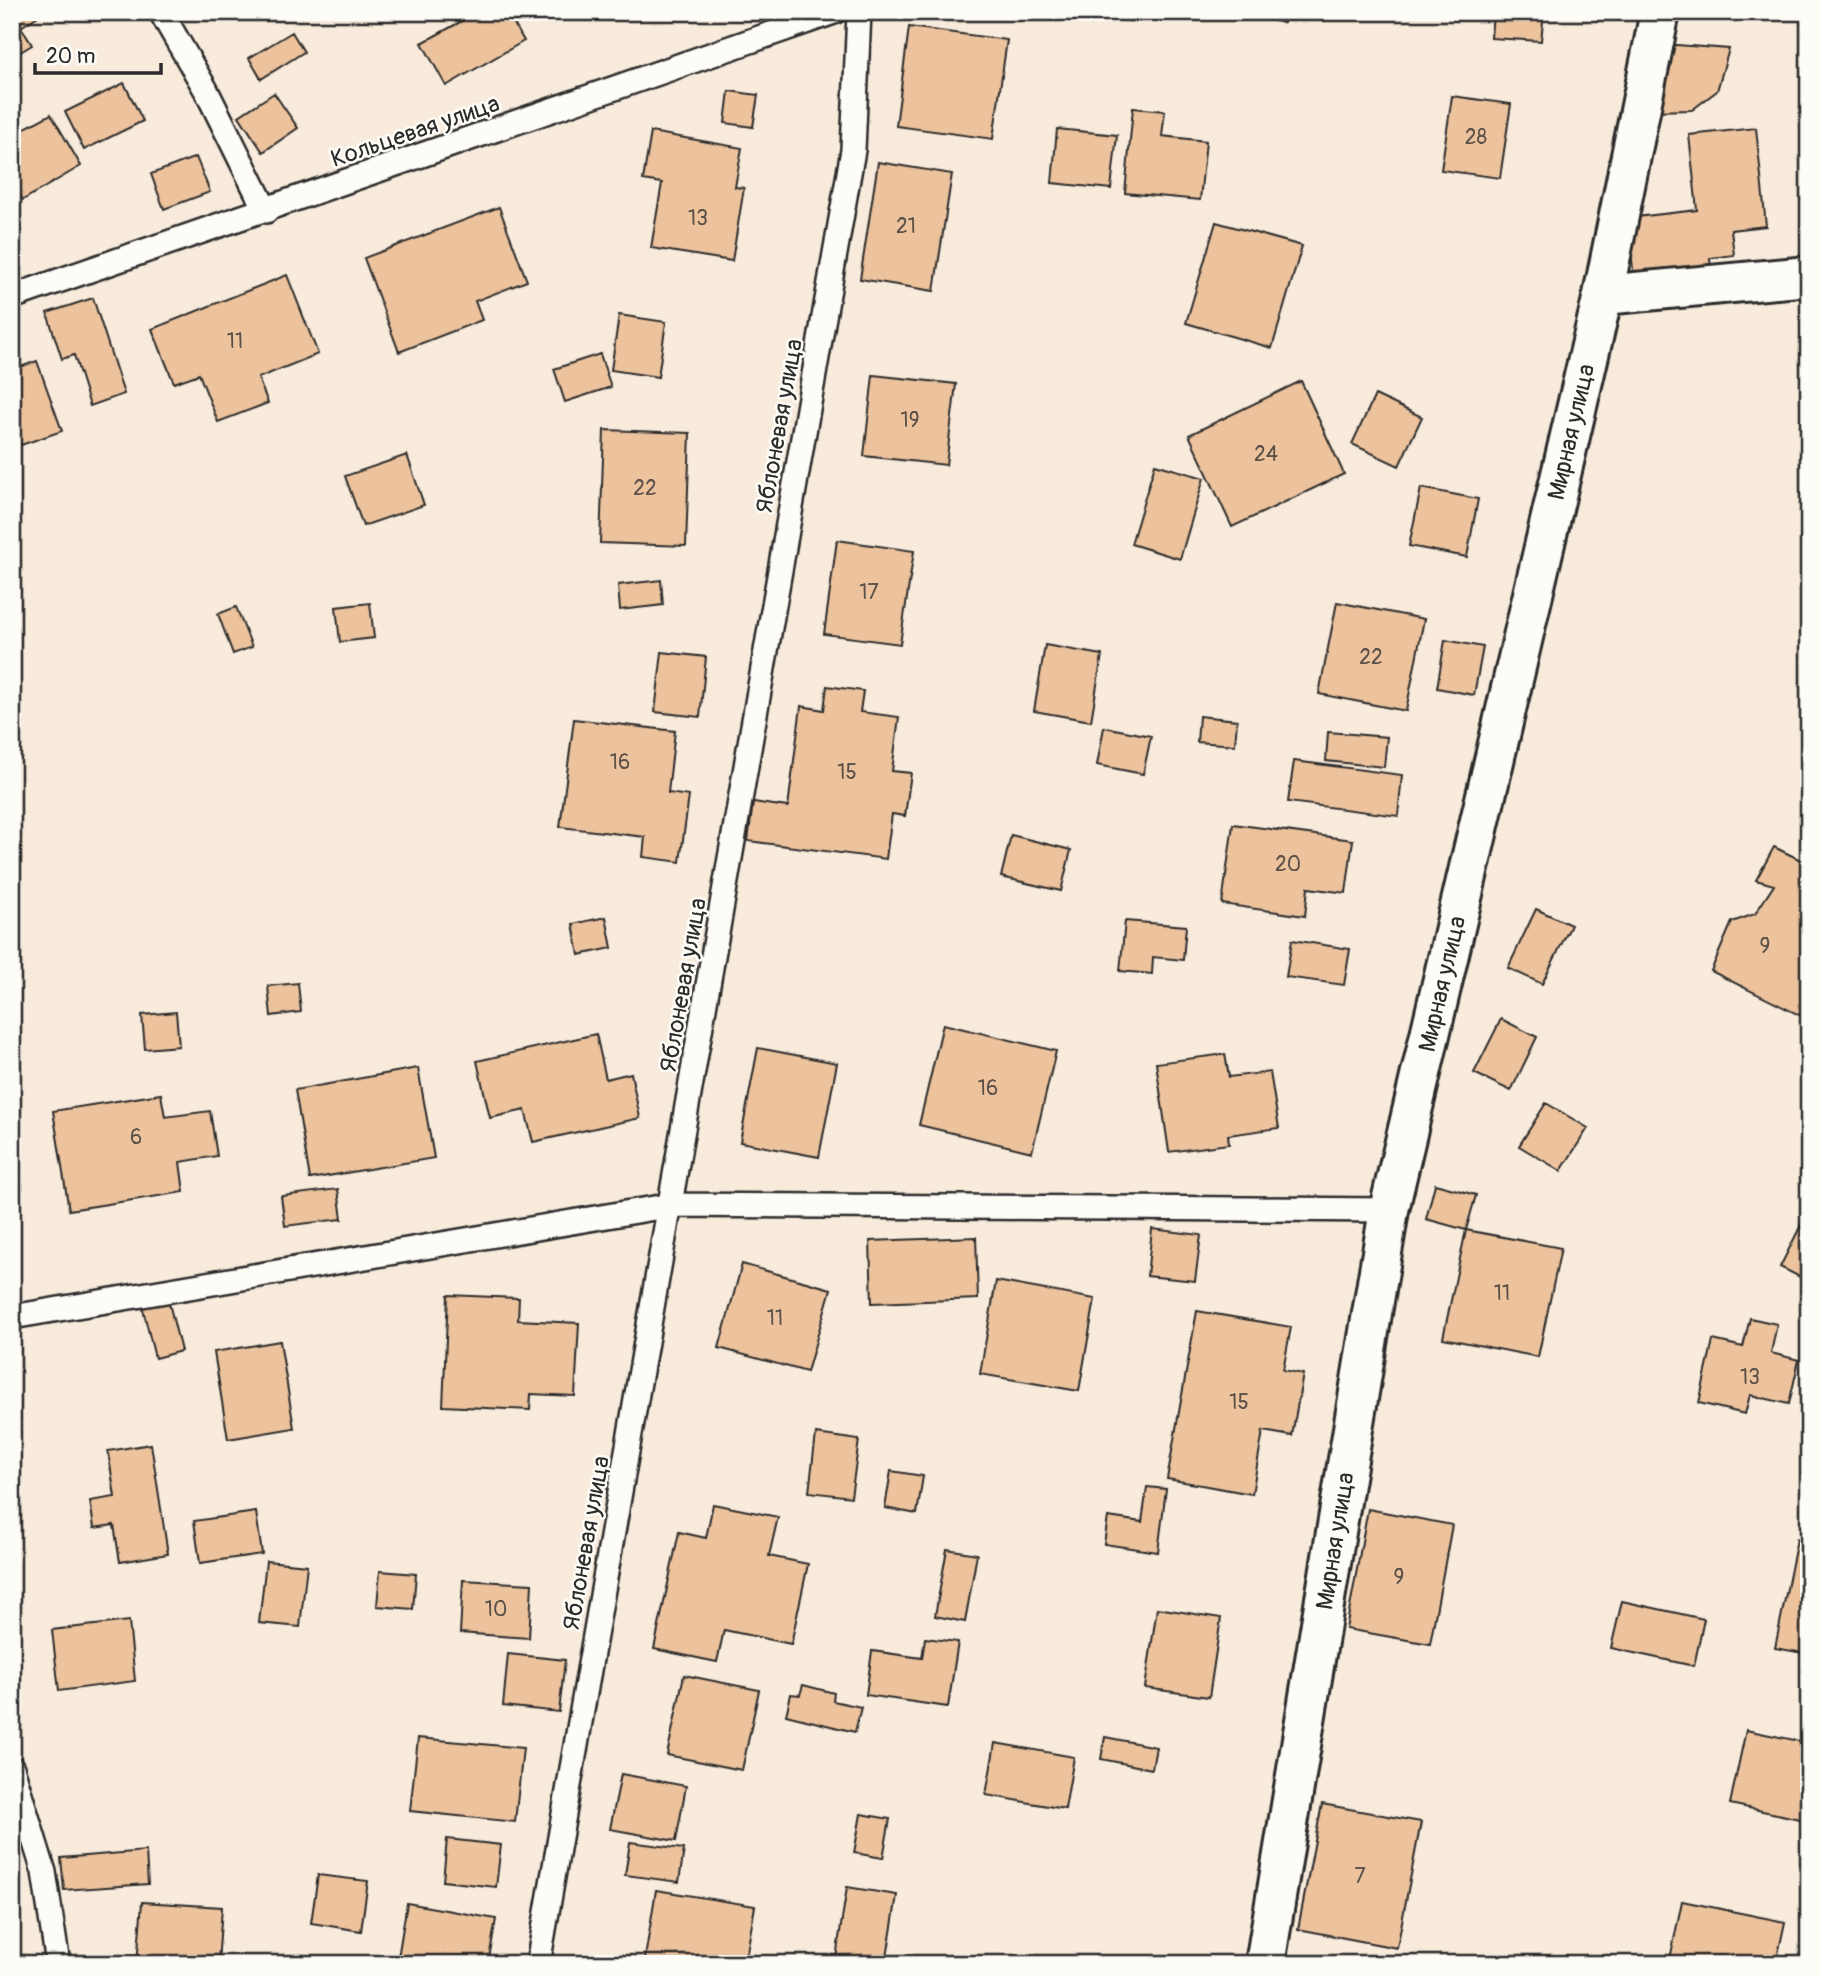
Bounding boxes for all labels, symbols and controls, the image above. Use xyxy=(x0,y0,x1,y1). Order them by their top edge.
scale bar xyxy=(35,32,161,76)
text: 20 m xyxy=(46,43,95,70)
street label: Кольцевая улица xyxy=(327,89,503,174)
house number: 28 xyxy=(1465,124,1487,151)
house number: 13 xyxy=(688,205,708,232)
house number: 21 xyxy=(896,213,916,240)
house number: 11 xyxy=(227,328,243,355)
street label: Яблоневая улица xyxy=(750,337,809,515)
street label: Мирная улица xyxy=(1542,361,1601,503)
house number: 19 xyxy=(900,407,920,434)
house number: 24 xyxy=(1254,441,1278,468)
house number: 22 xyxy=(633,475,657,502)
house number: 17 xyxy=(859,579,879,606)
house number: 22 xyxy=(1359,644,1383,671)
house number: 16 xyxy=(610,749,630,776)
house number: 15 xyxy=(837,759,857,786)
house number: 20 xyxy=(1275,851,1301,878)
street label: Яблоневая улица xyxy=(654,896,713,1074)
street label: Мирная улица xyxy=(1413,913,1472,1055)
house number: 9 xyxy=(1760,933,1770,960)
house number: 16 xyxy=(978,1075,998,1102)
house number: 6 xyxy=(130,1124,142,1151)
house number: 11 xyxy=(1494,1280,1510,1307)
house number: 11 xyxy=(767,1305,783,1332)
house number: 13 xyxy=(1740,1364,1760,1391)
house number: 15 xyxy=(1229,1389,1249,1416)
street label: Яблоневая улица xyxy=(557,1454,616,1632)
street label: Мирная улица xyxy=(1310,1470,1361,1612)
house number: 9 xyxy=(1394,1564,1404,1591)
house number: 10 xyxy=(485,1596,507,1623)
house number: 7 xyxy=(1354,1863,1366,1890)

